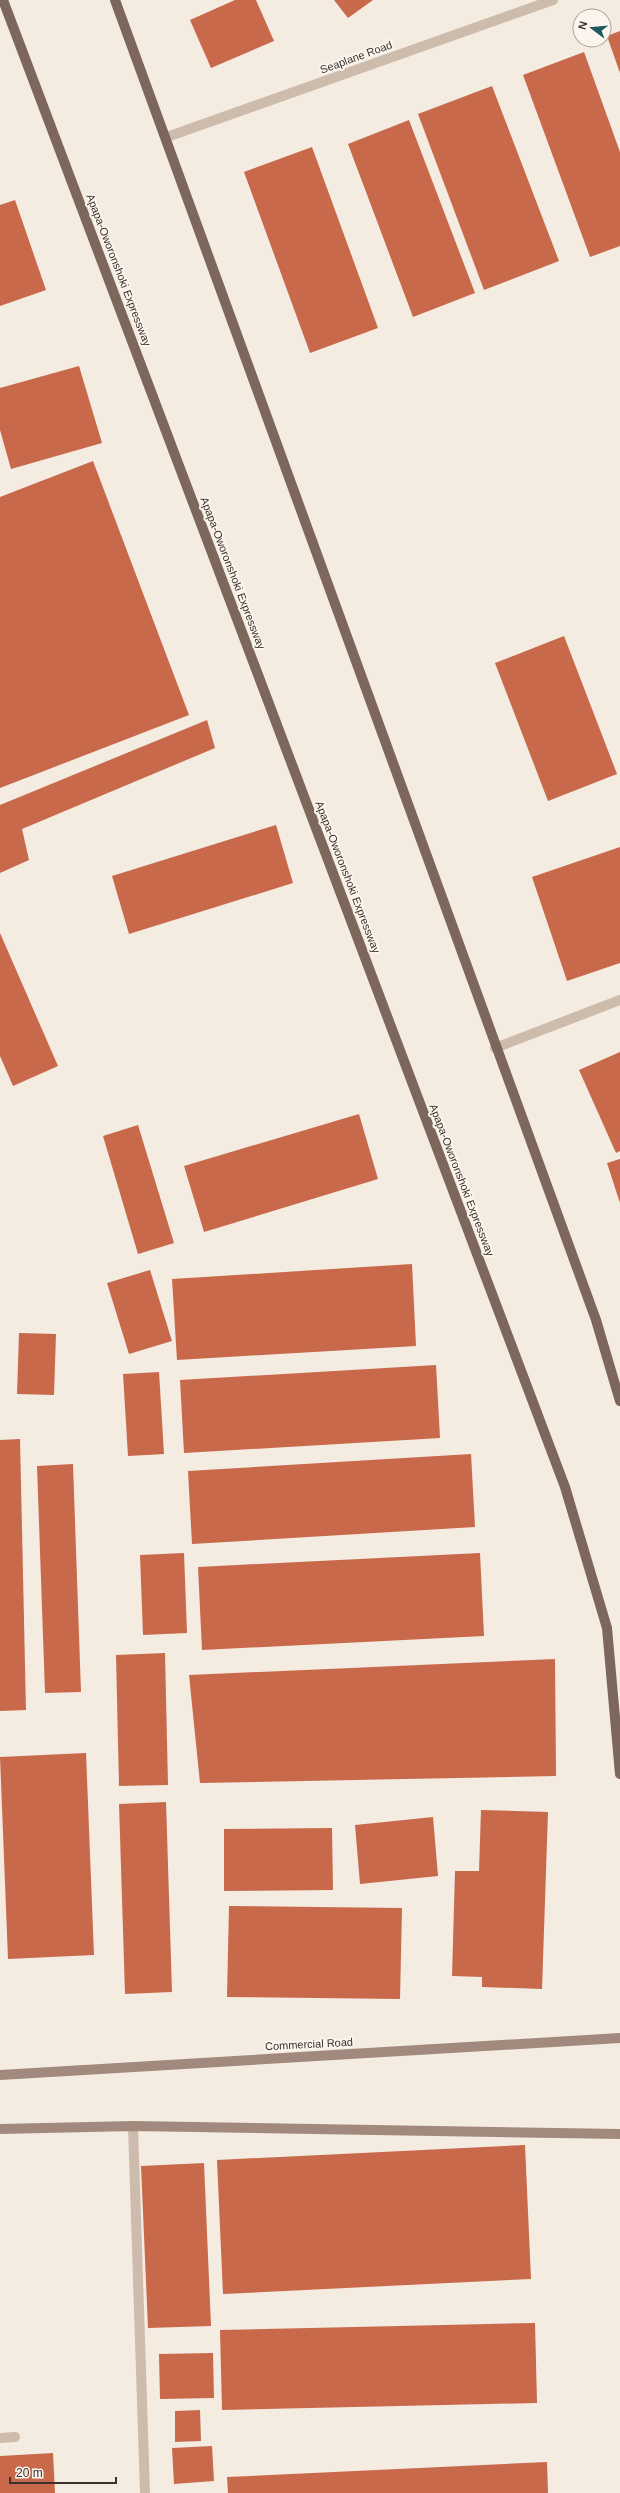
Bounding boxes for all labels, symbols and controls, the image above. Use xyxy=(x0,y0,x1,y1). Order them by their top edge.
north arrow xyxy=(572,8,612,48)
text: N xyxy=(576,20,589,31)
street label: Seaplane Road xyxy=(318,38,394,76)
street label: Apapa-Oworonshoki Expressway xyxy=(84,192,154,348)
street label: Apapa-Oworonshoki Expressway xyxy=(198,495,268,651)
street label: Apapa-Oworonshoki Expressway xyxy=(313,799,383,955)
street label: Apapa-Oworonshoki Expressway xyxy=(427,1102,497,1258)
street label: Commercial Road xyxy=(265,2036,353,2052)
scale bar xyxy=(10,2459,116,2485)
text: 20 m xyxy=(16,2466,43,2480)

